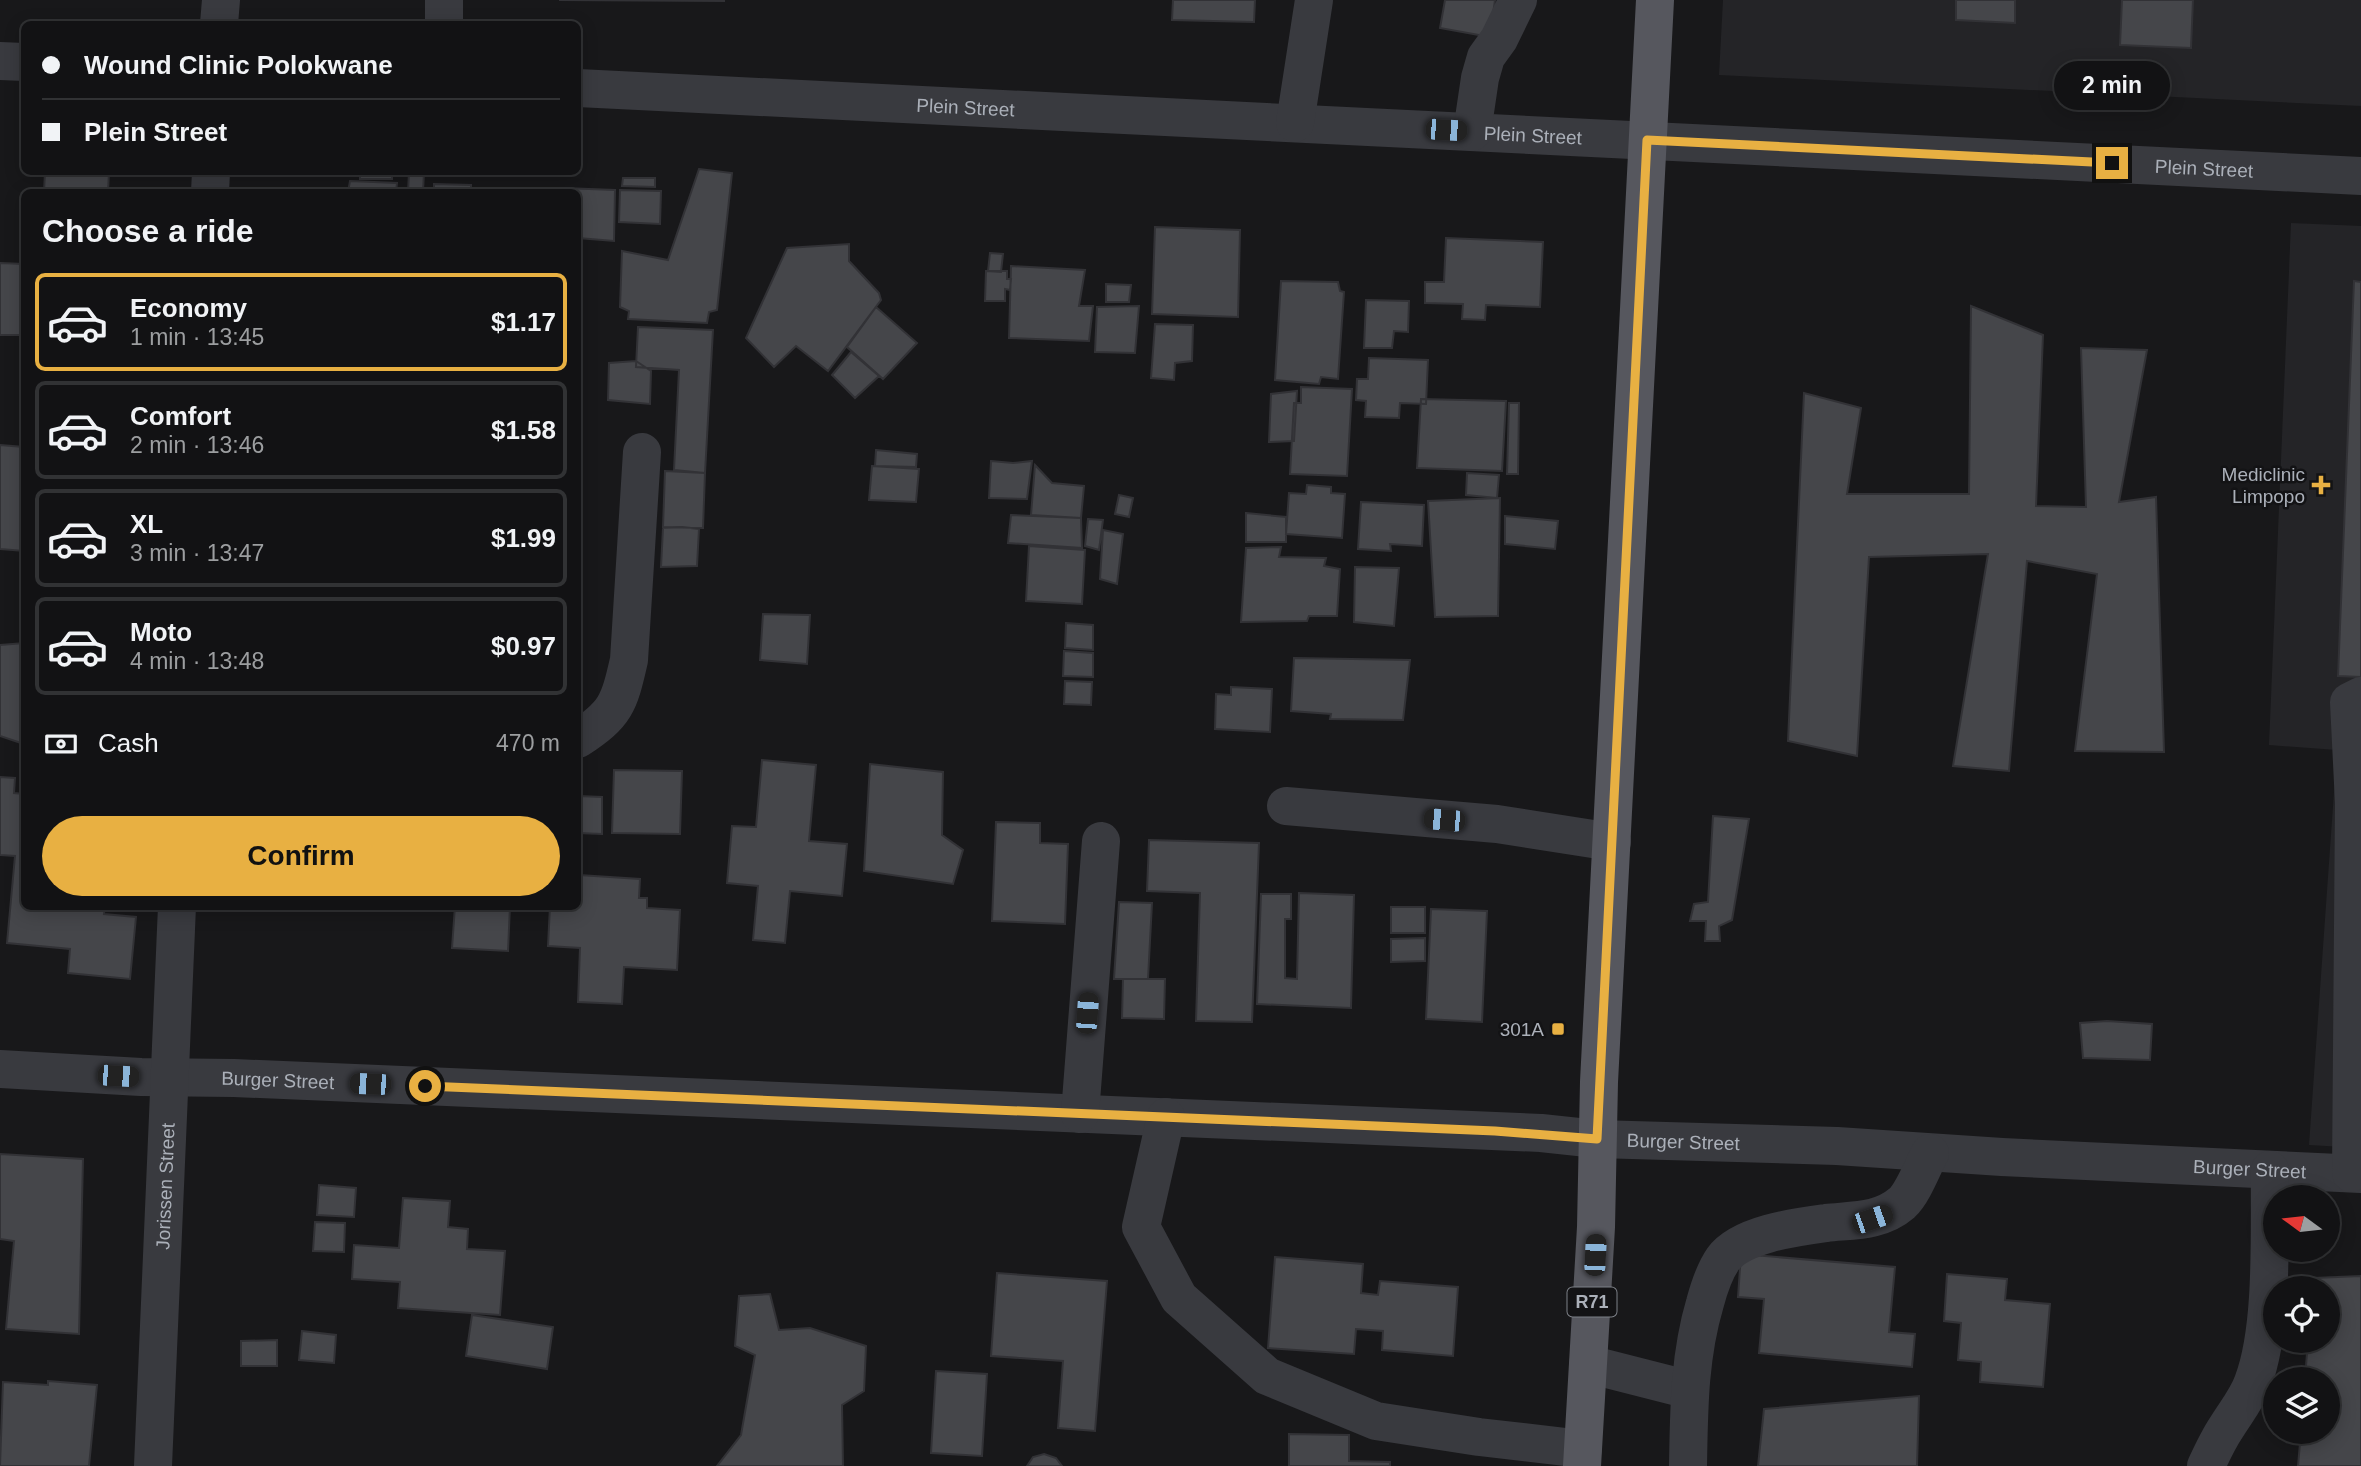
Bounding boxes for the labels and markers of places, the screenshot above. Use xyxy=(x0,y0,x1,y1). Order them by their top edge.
place label: Mediclinic Limpopo xyxy=(2222,464,2305,507)
marker: Mediclinic Limpopo xyxy=(2311,475,2331,495)
place label: 301A xyxy=(1500,1019,1544,1040)
marker: 301A xyxy=(1550,1021,1566,1037)

